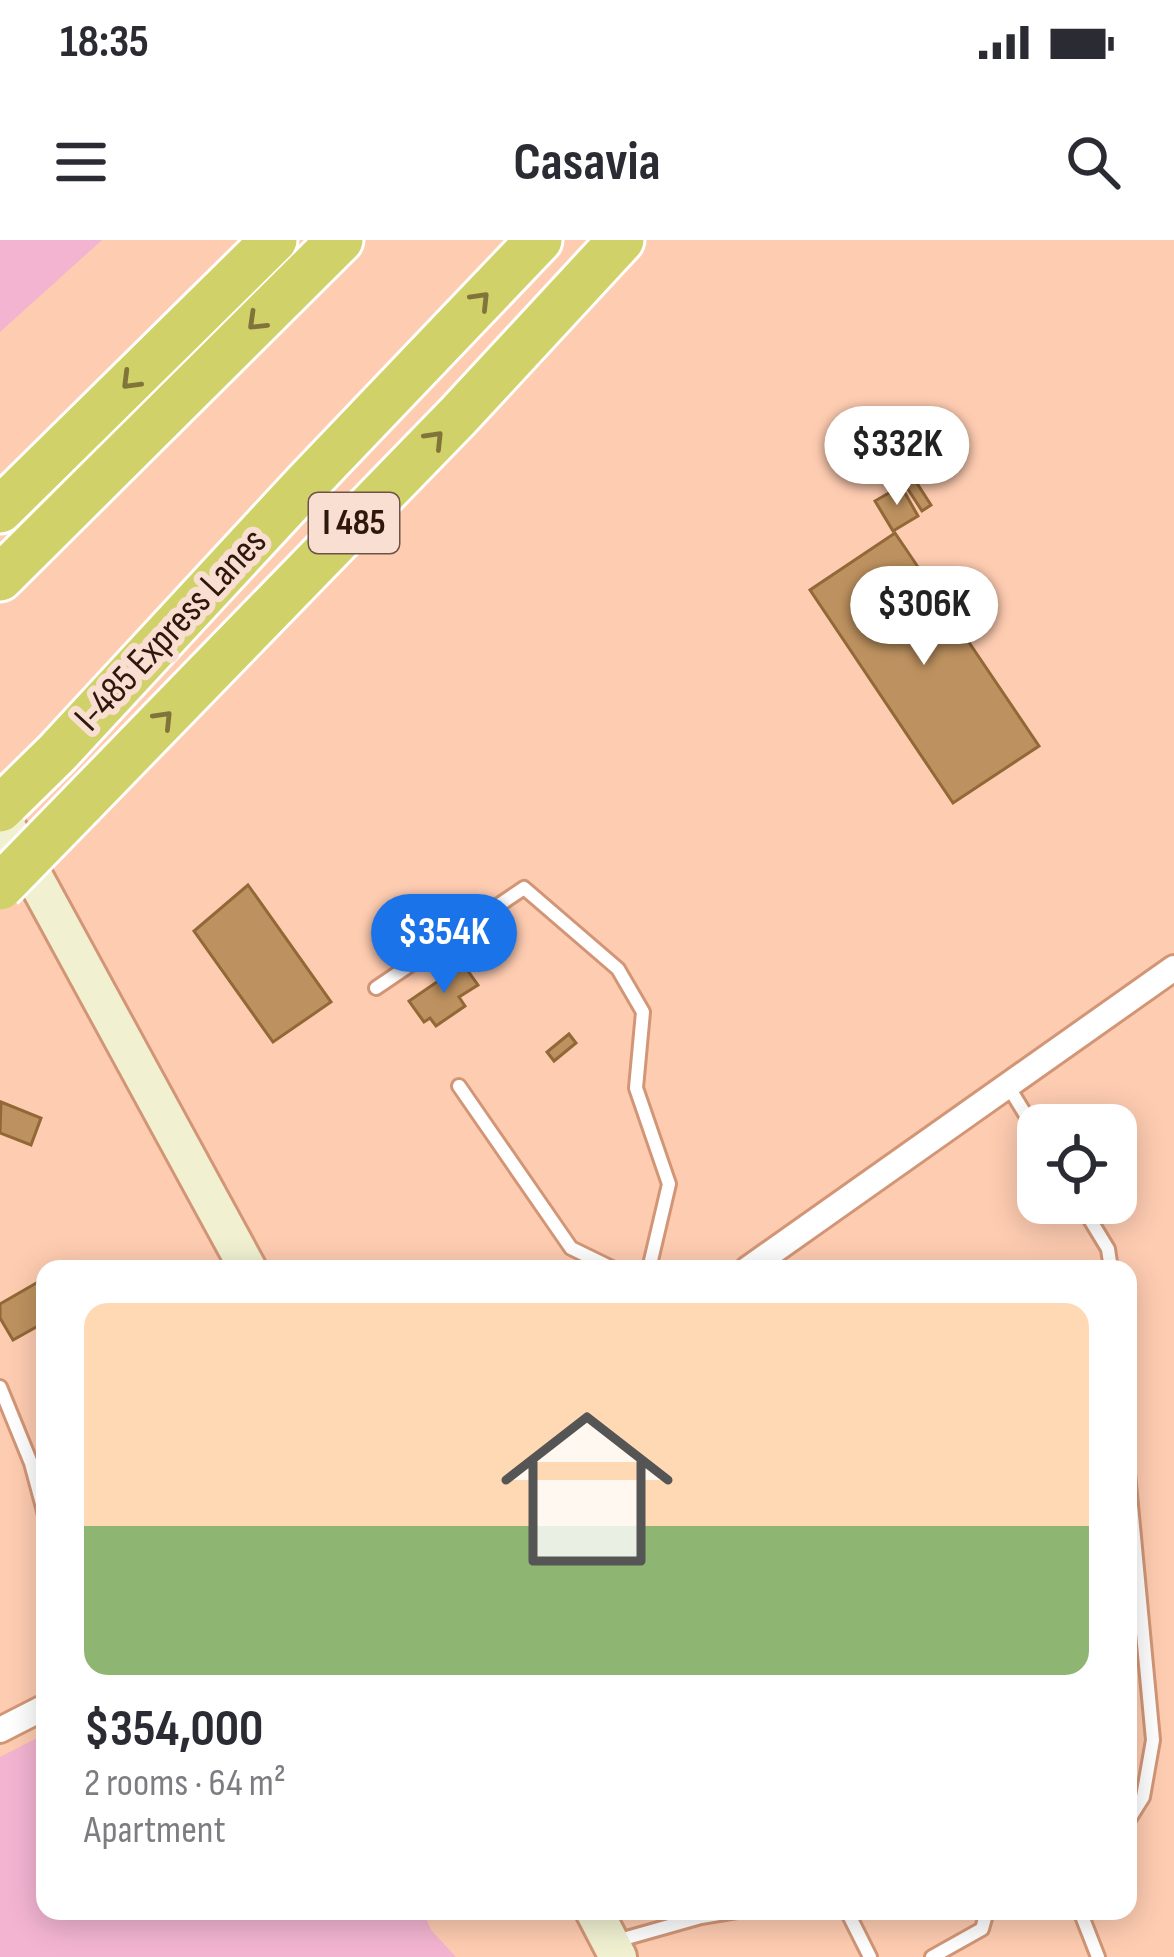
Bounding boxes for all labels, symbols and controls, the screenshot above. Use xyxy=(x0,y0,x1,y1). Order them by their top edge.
text: 18:35 xyxy=(60,15,149,70)
icon: menu xyxy=(48,129,114,195)
icon: search xyxy=(1060,129,1126,195)
text: Casavia xyxy=(513,130,661,195)
one-way arrow xyxy=(467,293,489,314)
one-way arrow xyxy=(248,307,270,329)
one-way arrow xyxy=(122,367,144,389)
pin: $332K xyxy=(813,406,981,508)
text: $332K xyxy=(851,421,943,468)
one-way arrow xyxy=(421,431,443,453)
road number: I 485 xyxy=(309,493,399,553)
street label: I-485 Express Lanes xyxy=(65,519,277,741)
pin: $306K xyxy=(840,566,1008,668)
text: $306K xyxy=(877,581,971,628)
one-way arrow xyxy=(150,711,172,733)
pin: $354K xyxy=(360,894,528,996)
text: $354K xyxy=(398,909,490,956)
map controls xyxy=(1017,1104,1137,1224)
button: locate xyxy=(1017,1104,1137,1224)
icon: home xyxy=(479,1381,695,1597)
text: $354,000 xyxy=(84,1699,263,1760)
text: 2 rooms · 64 m² xyxy=(84,1760,286,1807)
text: Apartment xyxy=(84,1807,226,1854)

